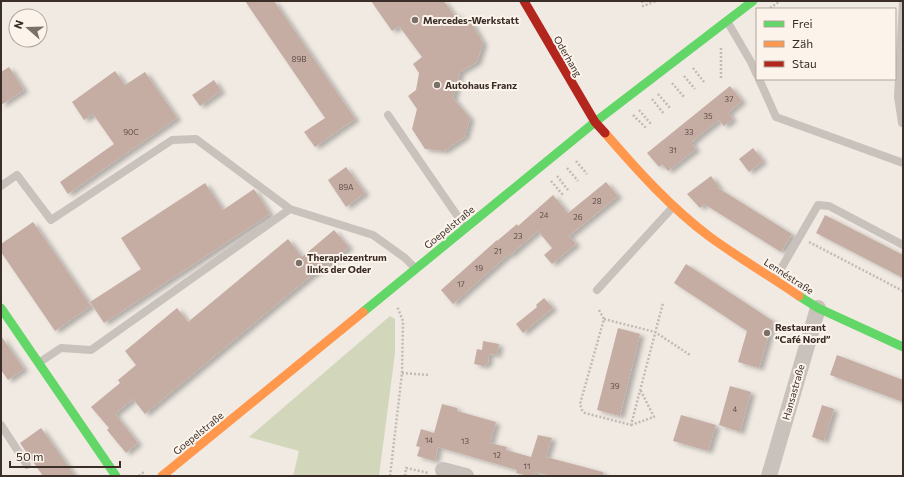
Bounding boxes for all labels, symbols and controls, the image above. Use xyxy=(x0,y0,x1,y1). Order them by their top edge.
north arrow xyxy=(8,8,48,48)
legend xyxy=(756,8,896,80)
place label: Mercedes-Werkstatt xyxy=(423,14,519,26)
marker: Mercedes-Werkstatt xyxy=(410,15,420,25)
text: Frei xyxy=(792,16,813,30)
text: N xyxy=(11,18,26,31)
street label: Oderhang xyxy=(551,33,585,79)
text: Zäh xyxy=(792,36,813,50)
house number: 89B xyxy=(292,54,306,64)
text: Stau xyxy=(792,56,817,70)
place label: Autohaus Franz xyxy=(445,79,517,91)
marker: Autohaus Franz xyxy=(432,80,442,90)
house number: 37 xyxy=(725,94,733,104)
house number: 35 xyxy=(703,111,713,121)
house number: 90C xyxy=(123,127,139,137)
house number: 33 xyxy=(684,127,694,137)
house number: 31 xyxy=(669,145,677,155)
house number: 89A xyxy=(338,182,354,192)
house number: 28 xyxy=(592,196,602,206)
street label: Goepelstraße xyxy=(421,203,477,251)
house number: 24 xyxy=(539,210,549,220)
house number: 26 xyxy=(573,212,583,222)
house number: 23 xyxy=(514,231,523,241)
house number: 21 xyxy=(494,246,502,256)
place label: Therapiezentrum links der Oder xyxy=(307,251,387,275)
street label: Lennéstraße xyxy=(762,255,816,297)
marker: Therapiezentrum links der Oder xyxy=(294,258,304,268)
house number: 19 xyxy=(475,263,483,273)
house number: 17 xyxy=(457,279,465,289)
place label: Restaurant “Café Nord” xyxy=(775,321,831,345)
marker: Restaurant “Café Nord” xyxy=(762,328,772,338)
street label: Hansastraße xyxy=(779,363,807,421)
house number: 39 xyxy=(610,381,620,391)
house number: 4 xyxy=(733,404,738,414)
street label: Goepelstraße xyxy=(170,409,226,457)
house number: 14 xyxy=(425,435,433,445)
house number: 13 xyxy=(461,436,469,446)
scale bar xyxy=(10,443,120,469)
text: 50 m xyxy=(16,449,44,463)
house number: 12 xyxy=(493,450,501,460)
house number: 11 xyxy=(524,461,530,471)

